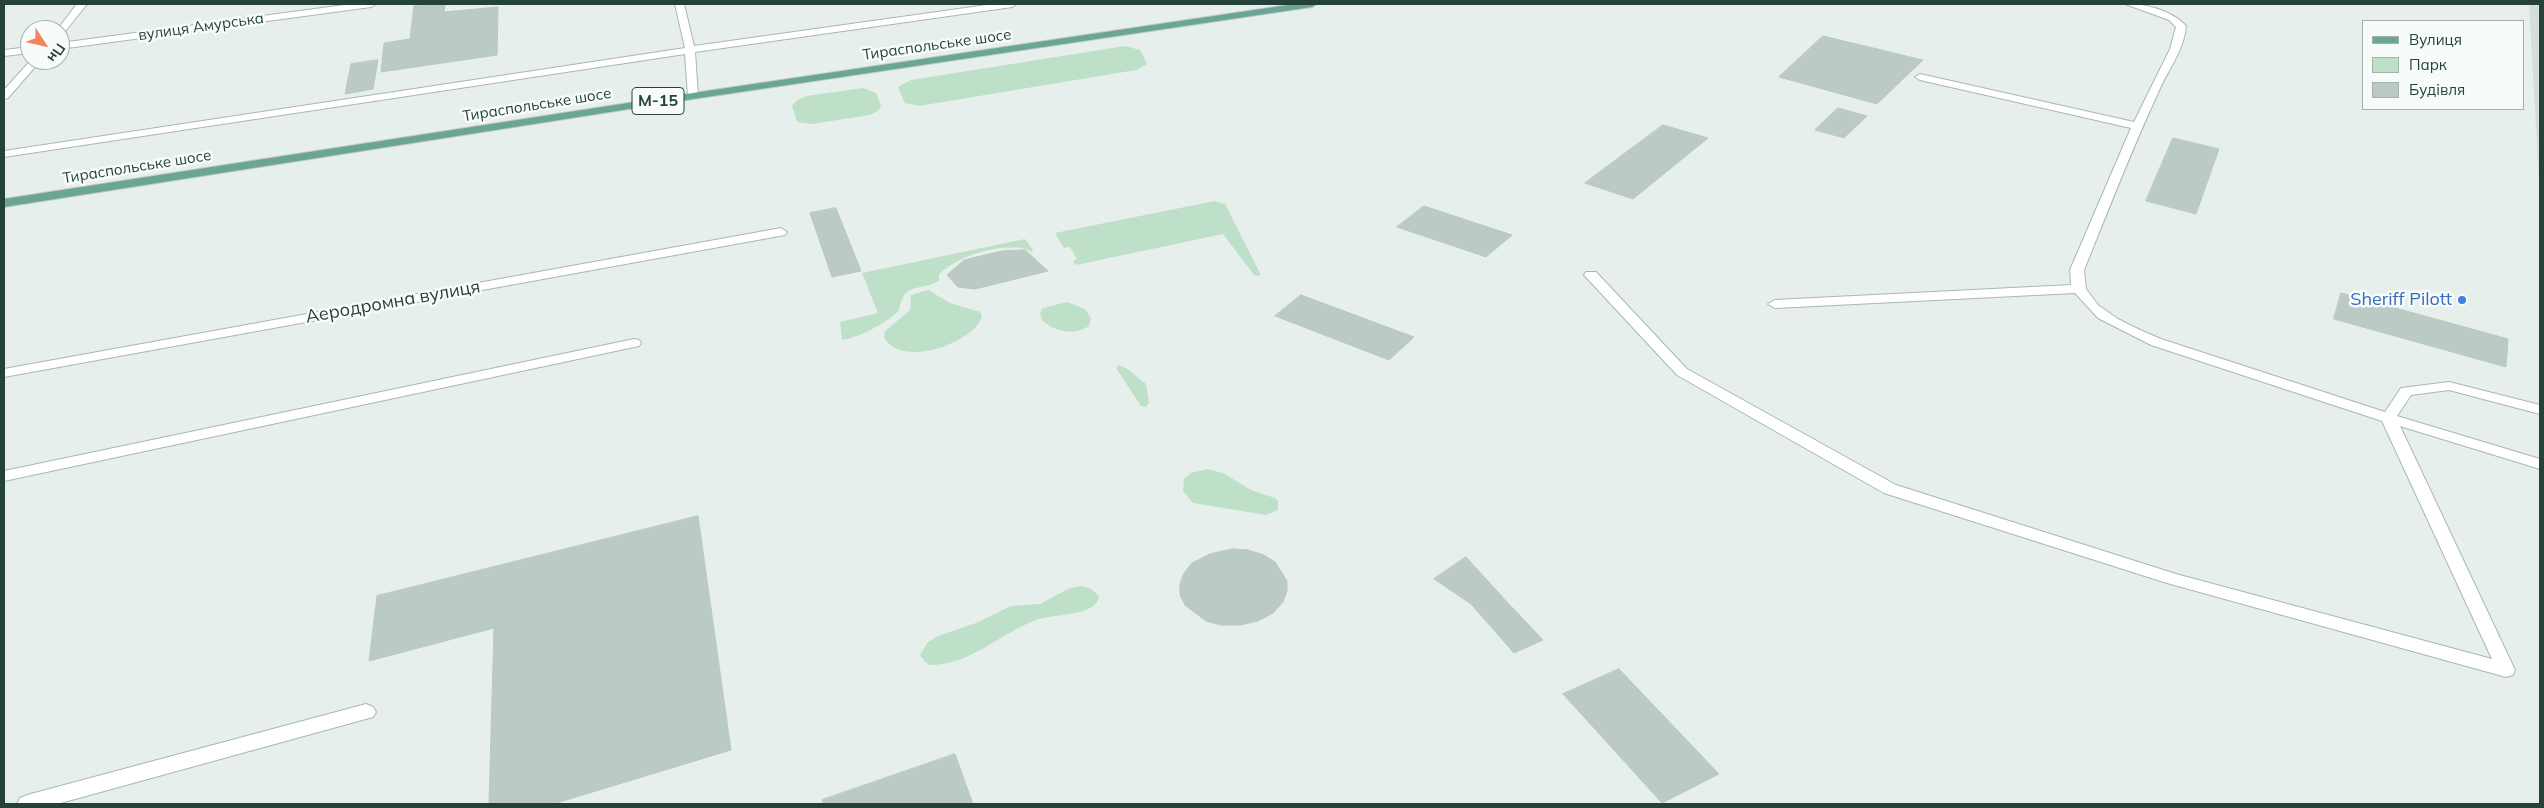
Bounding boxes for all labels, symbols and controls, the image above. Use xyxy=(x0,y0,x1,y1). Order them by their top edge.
street label: вулиця Амурська xyxy=(137,9,265,45)
north arrow xyxy=(20,20,70,70)
legend xyxy=(2362,20,2524,110)
street label: Тираспольське шосе xyxy=(861,26,1013,64)
text: Вулиця xyxy=(2409,30,2462,49)
text: Пн xyxy=(44,40,69,66)
text: Парк xyxy=(2409,55,2447,74)
text: Будівля xyxy=(2409,80,2465,99)
street label: Тираспольське шосе xyxy=(461,84,613,126)
road number: М-15 xyxy=(632,88,684,114)
street label: Тираспольське шосе xyxy=(61,146,213,188)
street label: Аеродромна вулиця xyxy=(304,276,482,328)
place label: Sheriff Pilott xyxy=(2350,289,2452,311)
marker: Sheriff Pilott xyxy=(2456,294,2468,306)

